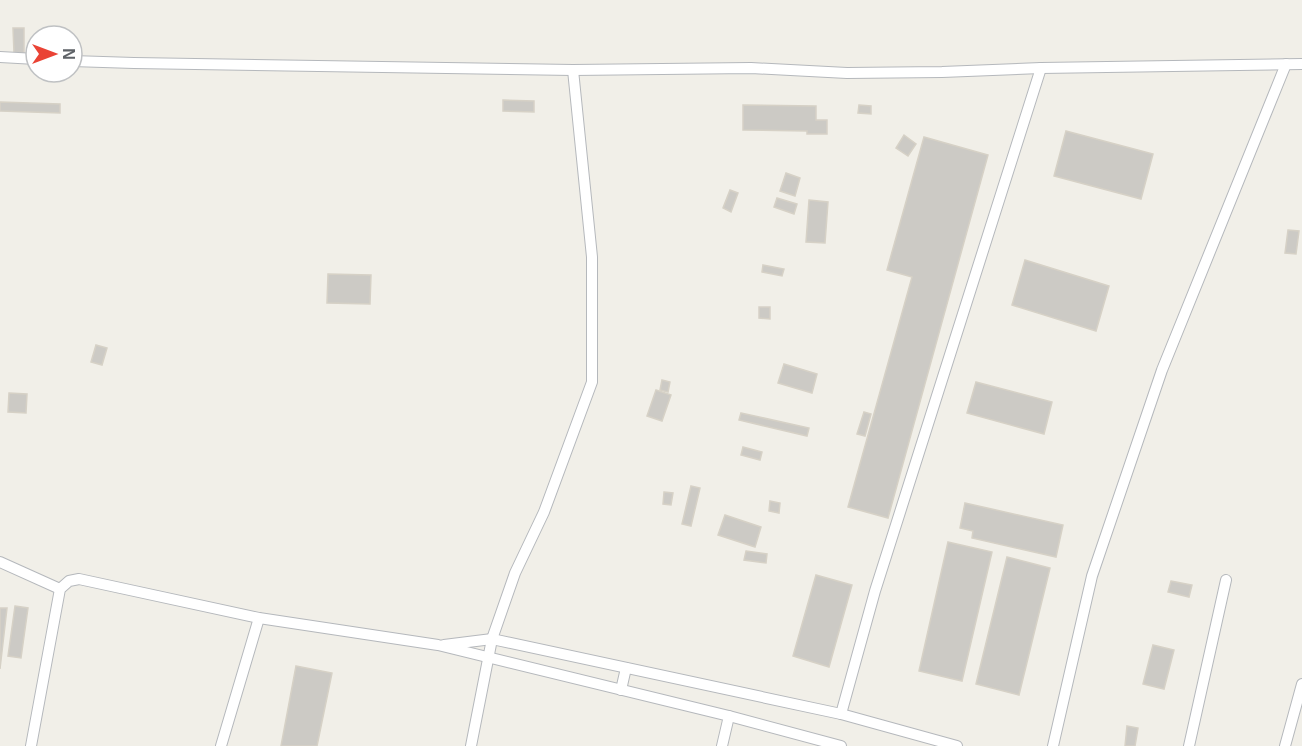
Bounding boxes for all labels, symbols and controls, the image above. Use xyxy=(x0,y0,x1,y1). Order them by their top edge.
north arrow xyxy=(24,24,84,84)
text: N xyxy=(60,48,77,60)

